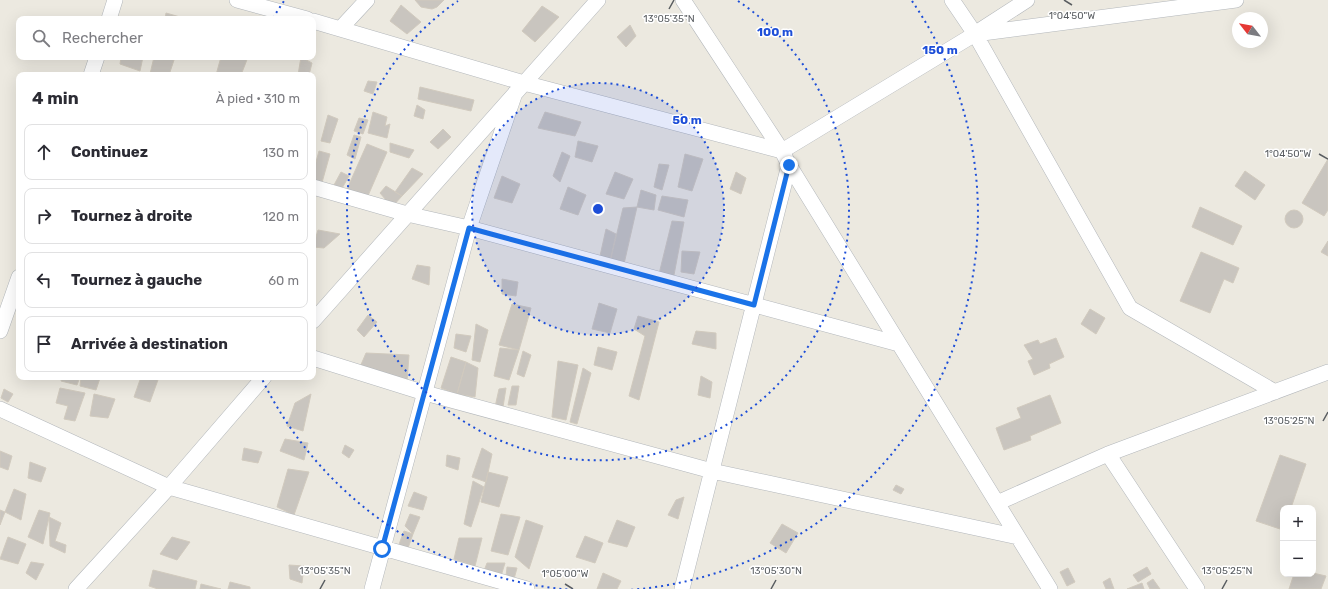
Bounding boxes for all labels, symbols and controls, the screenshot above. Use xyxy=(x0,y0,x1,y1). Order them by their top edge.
text: 1°04'50"W xyxy=(1049,10,1095,22)
north arrow xyxy=(1232,12,1268,48)
text: 13°05'35"N xyxy=(643,13,695,25)
search box xyxy=(16,16,316,60)
text: 100 m xyxy=(757,25,793,39)
icon: search xyxy=(30,27,52,49)
text: Rechercher xyxy=(62,29,143,47)
text: 150 m xyxy=(922,43,958,57)
text: 4 min xyxy=(32,88,79,108)
text: À pied · 310 m xyxy=(216,91,300,106)
text: 50 m xyxy=(672,113,702,127)
icon: ahead xyxy=(33,141,55,163)
text: Continuez xyxy=(71,143,148,161)
text: 130 m xyxy=(263,145,299,160)
text: 1°04'50"W xyxy=(1265,148,1311,160)
route end xyxy=(780,156,798,174)
centre of rings xyxy=(591,202,605,216)
icon: right xyxy=(33,205,55,227)
text: Tournez à droite xyxy=(71,207,192,225)
text: 120 m xyxy=(263,209,299,224)
icon: left xyxy=(33,269,55,291)
text: Tournez à gauche xyxy=(71,271,202,289)
text: 60 m xyxy=(268,273,299,288)
icon: arrive xyxy=(33,333,55,355)
text: Arrivée à destination xyxy=(71,335,228,353)
text: 13°05'25"N xyxy=(1263,415,1315,427)
map controls xyxy=(1280,505,1316,577)
button: + xyxy=(1280,505,1316,541)
route start xyxy=(373,540,391,558)
button: − xyxy=(1280,541,1316,577)
text: 13°05'35"N xyxy=(299,565,351,577)
text: 13°05'30"N xyxy=(750,565,802,577)
text: 13°05'25"N xyxy=(1201,565,1253,577)
text: 1°05'00"W xyxy=(541,568,589,580)

